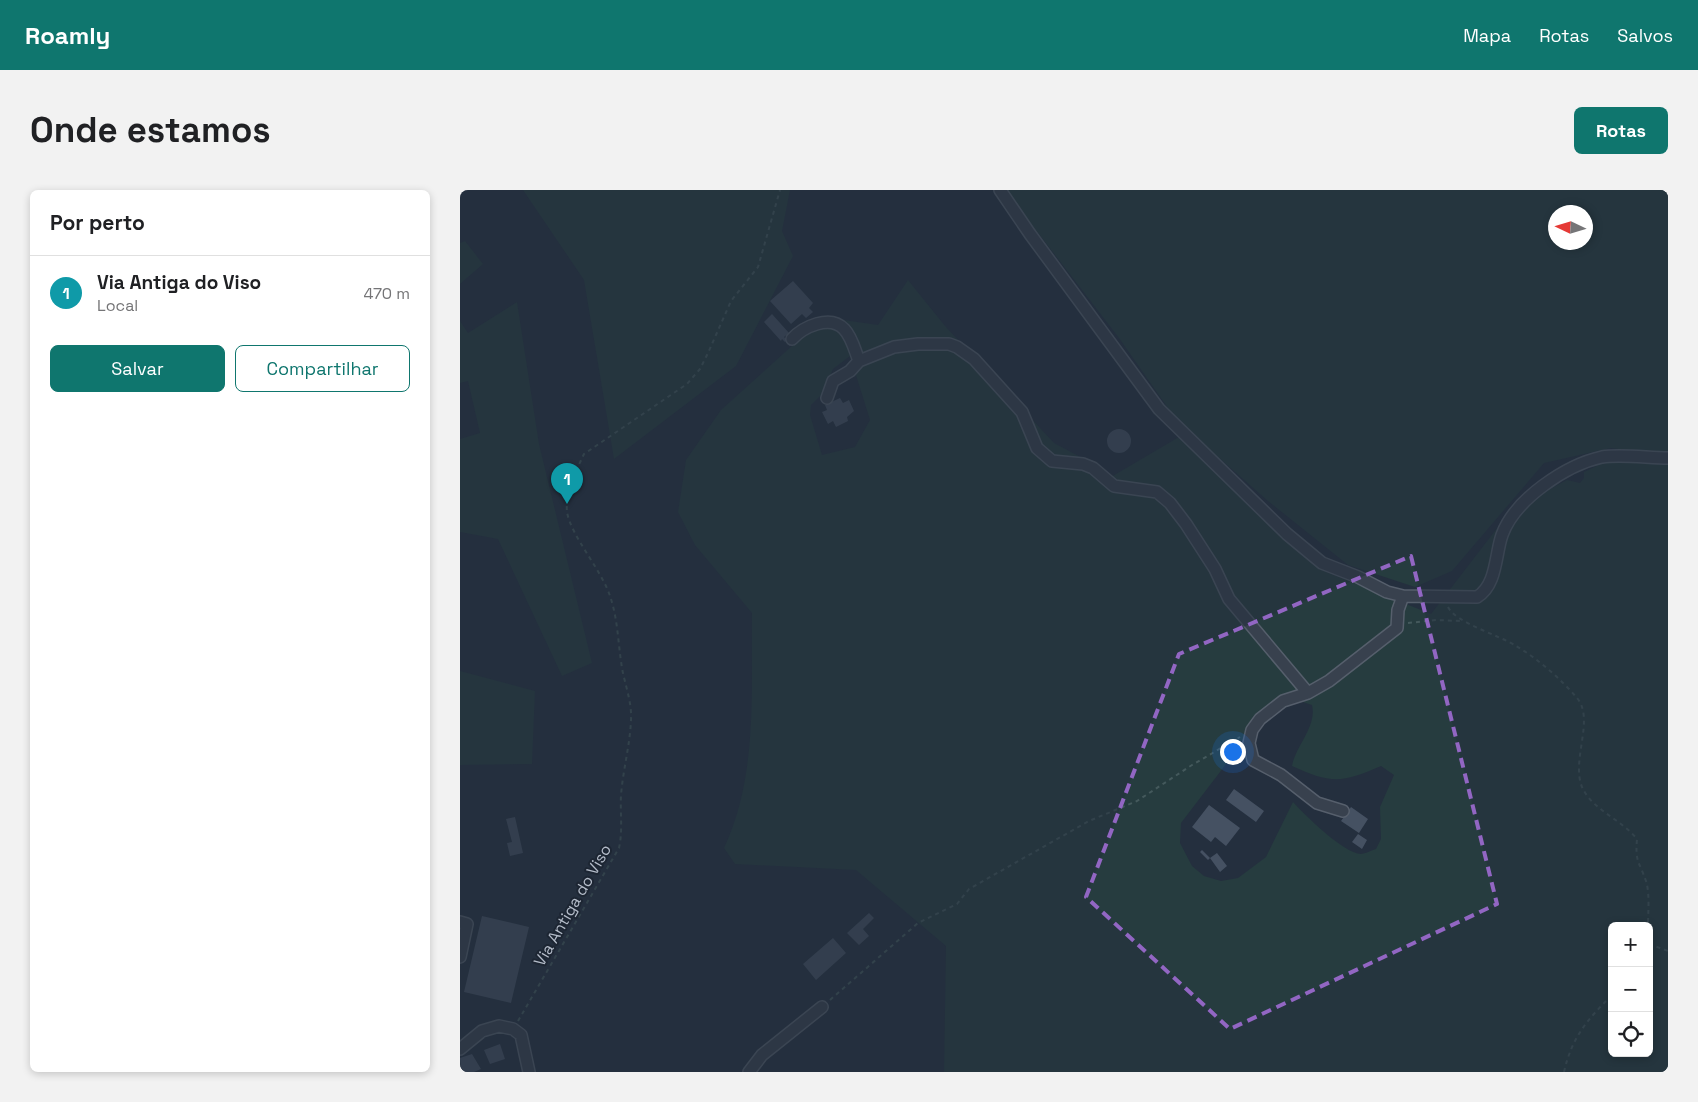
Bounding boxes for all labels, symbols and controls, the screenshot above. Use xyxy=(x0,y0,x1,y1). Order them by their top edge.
text: Roamly xyxy=(25,20,110,51)
text: Mapa xyxy=(1463,24,1511,47)
text: Rotas xyxy=(1539,24,1589,47)
text: Salvos xyxy=(1617,24,1673,47)
button: Rotas xyxy=(1574,107,1668,154)
text: Onde estamos xyxy=(30,108,271,152)
north arrow xyxy=(1548,205,1593,250)
text: Por perto xyxy=(50,209,145,236)
text: Via Antiga do Viso xyxy=(97,270,261,295)
text: 1 xyxy=(62,283,70,304)
text: 470 m xyxy=(363,283,410,304)
text: Local xyxy=(97,295,138,316)
button: Salvar xyxy=(50,345,225,392)
button: Compartilhar xyxy=(235,345,410,392)
pin: 1 xyxy=(551,463,583,504)
your location xyxy=(1220,739,1246,765)
street label: Via Antiga do Viso xyxy=(529,840,616,970)
map controls xyxy=(1608,922,1653,1057)
button: + xyxy=(1608,922,1653,967)
button: − xyxy=(1608,967,1653,1012)
button: locate xyxy=(1608,1012,1653,1057)

